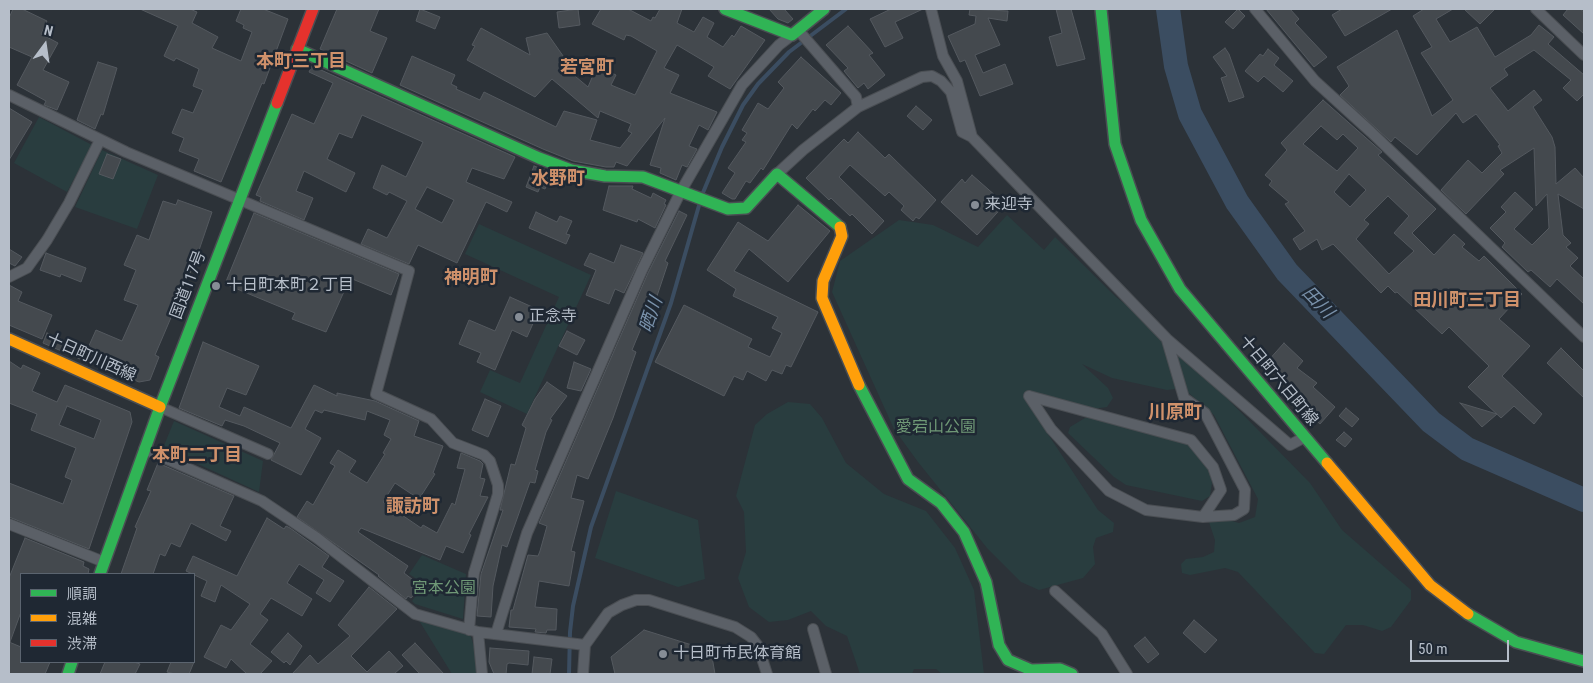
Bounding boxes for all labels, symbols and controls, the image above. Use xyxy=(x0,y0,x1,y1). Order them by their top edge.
north arrow xyxy=(20,20,70,70)
text: N xyxy=(43,22,55,39)
district label: 本町三丁目 xyxy=(256,51,346,73)
district label: 若宮町 xyxy=(560,57,614,79)
district label: 水野町 xyxy=(531,168,585,190)
place label: 来迎寺 xyxy=(985,195,1033,215)
marker: 来迎寺 xyxy=(969,199,981,211)
street label: 国道117号 xyxy=(167,248,211,322)
district label: 神明町 xyxy=(444,267,498,289)
place label: 十日町本町２丁目 xyxy=(226,276,354,296)
marker: 十日町本町２丁目 xyxy=(210,280,222,292)
water label: 田川 xyxy=(1297,283,1337,323)
district label: 田川町三丁目 xyxy=(1413,290,1521,312)
water label: 晒川 xyxy=(636,294,668,336)
place label: 正念寺 xyxy=(529,307,577,327)
marker: 正念寺 xyxy=(513,311,525,323)
street label: 十日町川西線 xyxy=(43,330,139,386)
street label: 十日町六日町線 xyxy=(1235,332,1321,430)
district label: 川原町 xyxy=(1148,402,1202,424)
park label: 愛宕山公園 xyxy=(896,418,976,438)
district label: 本町二丁目 xyxy=(152,445,242,467)
district label: 諏訪町 xyxy=(386,496,440,518)
legend xyxy=(20,573,195,663)
park label: 宮本公園 xyxy=(412,579,476,599)
text: 順調 xyxy=(67,585,97,603)
text: 混雑 xyxy=(67,610,97,628)
scale bar xyxy=(1413,630,1512,662)
text: 渋滞 xyxy=(67,635,97,653)
text: 50 m xyxy=(1418,640,1448,658)
place label: 十日町市民体育館 xyxy=(673,644,801,664)
marker: 十日町市民体育館 xyxy=(657,648,669,660)

